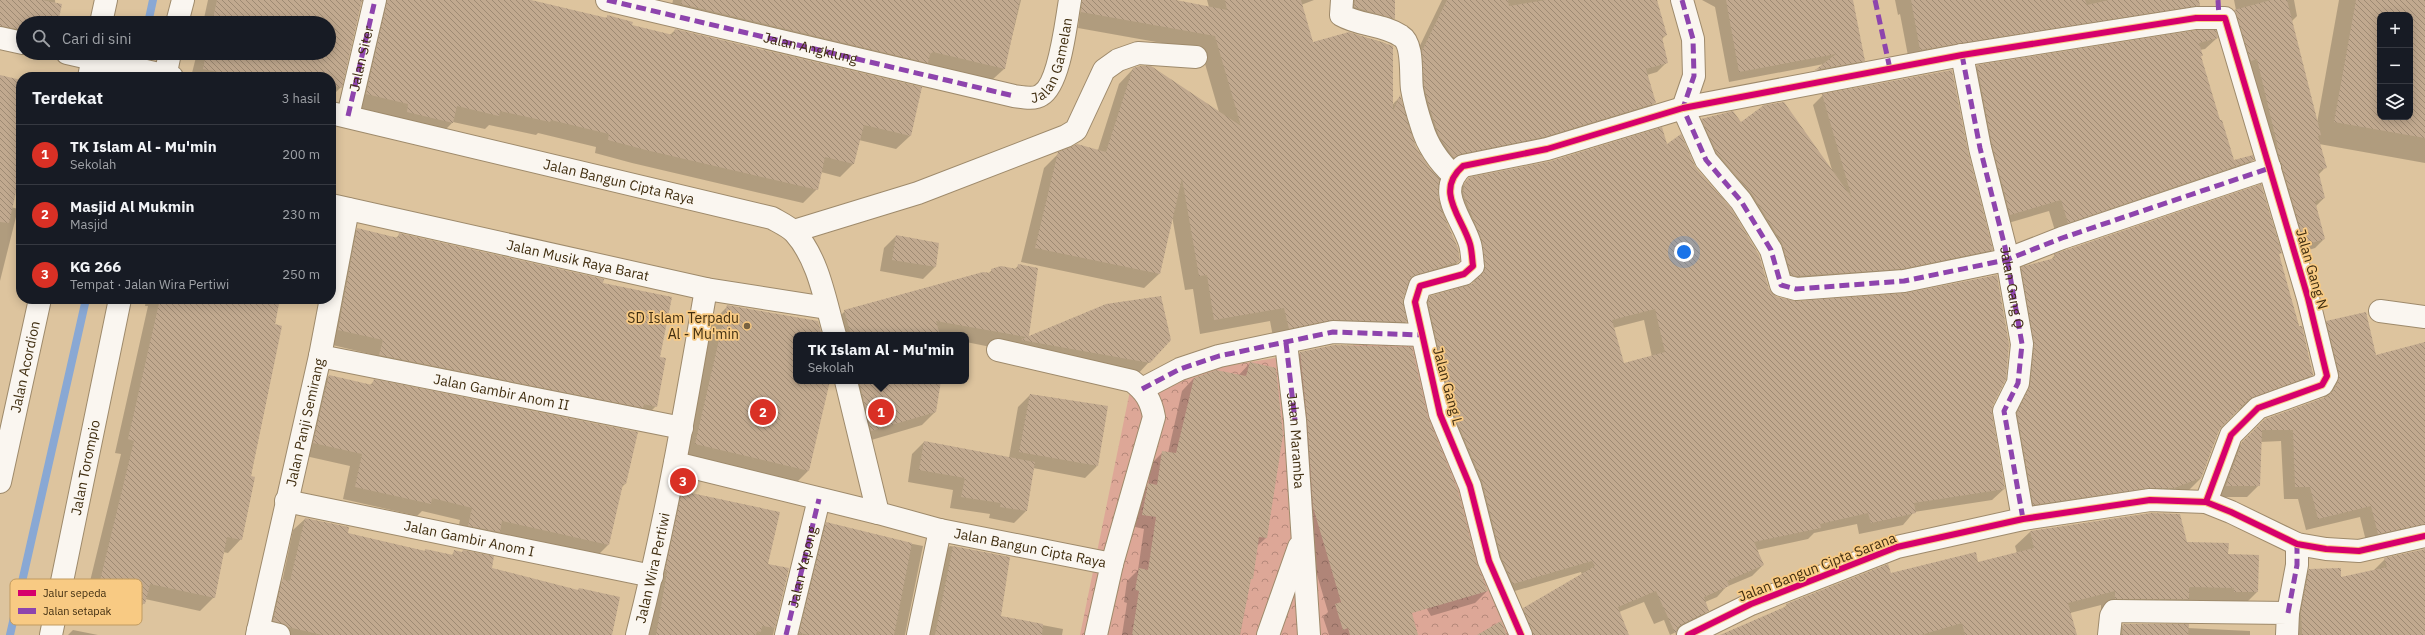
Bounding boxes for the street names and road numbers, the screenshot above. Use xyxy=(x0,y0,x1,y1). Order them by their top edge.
street label: Jalan Gamelan xyxy=(1030,17,1076,107)
street label: Jalan Siter xyxy=(345,24,378,93)
street label: Jalan Angklung xyxy=(762,28,860,68)
street label: Jalan Bangun Cipta Raya xyxy=(542,155,697,208)
street label: Jalan Gang N xyxy=(2292,227,2332,311)
street label: Jalan Musik Raya Barat xyxy=(505,236,651,285)
street label: Jalan Gang Q xyxy=(1996,245,2028,330)
street label: Jalan Acordion xyxy=(6,319,44,414)
street label: Jalan Gang L xyxy=(1429,345,1467,427)
street label: Jalan Panji Semirang xyxy=(282,356,328,488)
street label: Jalan Gambir Anom II xyxy=(432,370,571,414)
street label: Jalan Maramba xyxy=(1283,391,1308,490)
street label: Jalan Torompio xyxy=(67,418,104,517)
street label: Jalan Wira Pertiwi xyxy=(631,511,674,625)
street label: Jalan Gambir Anom I xyxy=(402,516,536,561)
street label: Jalan Yapong xyxy=(784,524,821,610)
street label: Jalan Bangun Cipta Raya xyxy=(952,524,1108,572)
street label: Jalan Bangun Cipta Sarana xyxy=(1735,528,1899,605)

